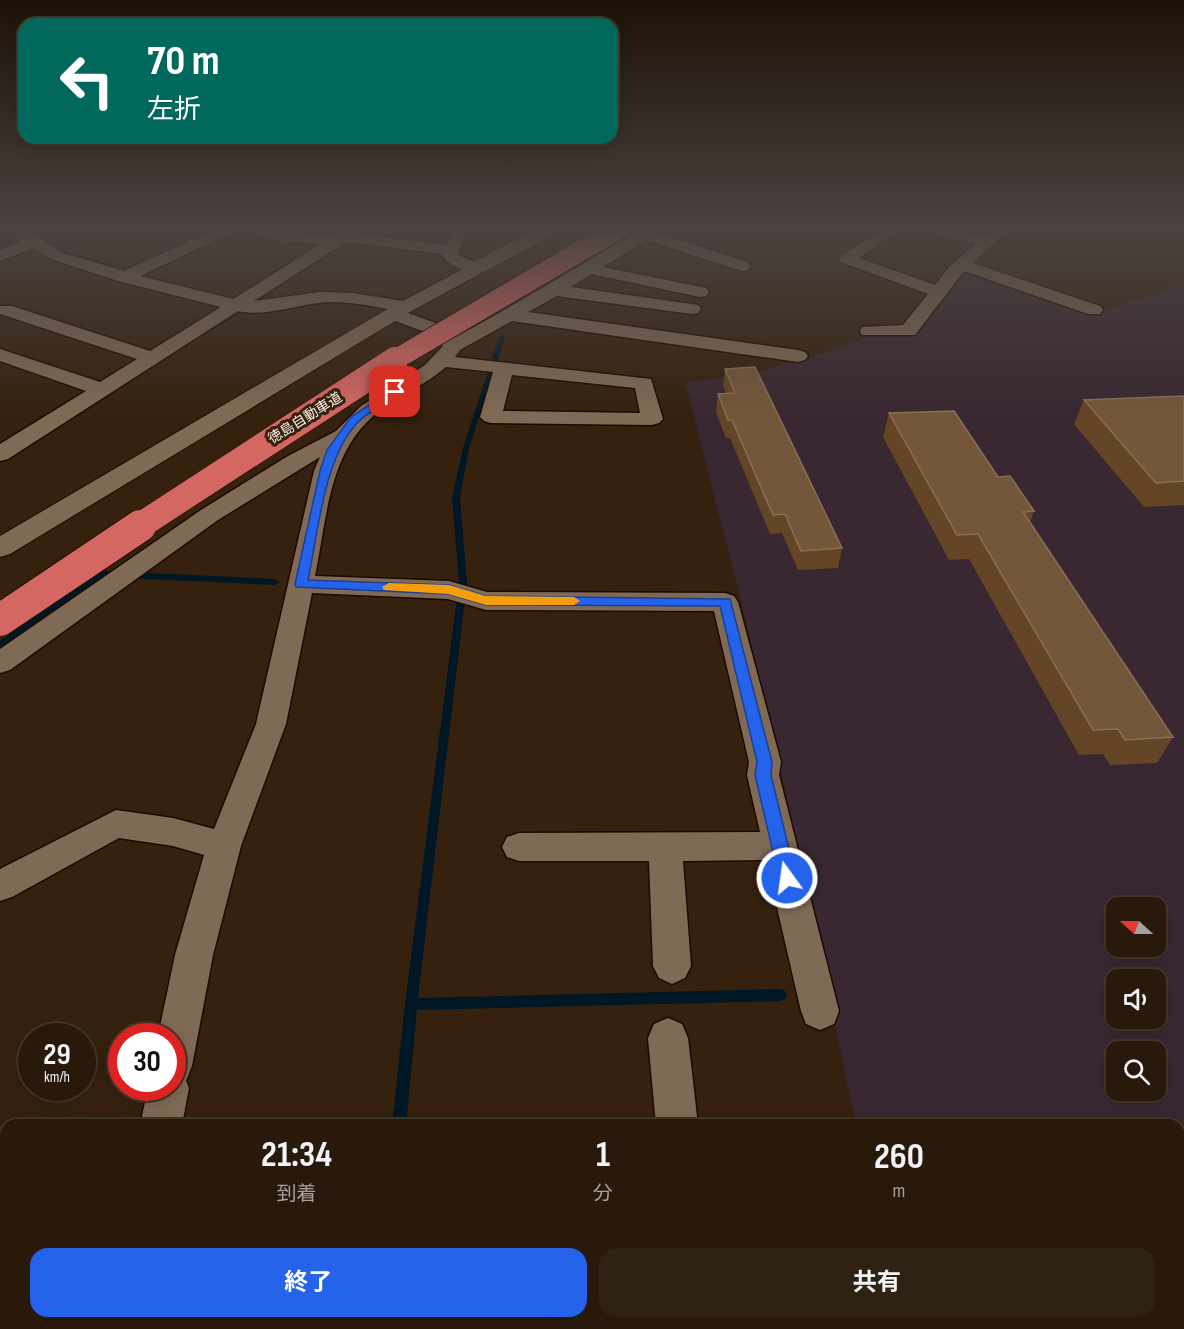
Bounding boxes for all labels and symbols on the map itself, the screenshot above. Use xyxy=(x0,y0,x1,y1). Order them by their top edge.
pin xyxy=(369,366,420,417)
street label: 徳島自動車道 xyxy=(265,389,345,447)
position arrow xyxy=(755,846,819,910)
north arrow xyxy=(1106,897,1166,957)
speed limit sign: 30 xyxy=(108,1023,186,1101)

